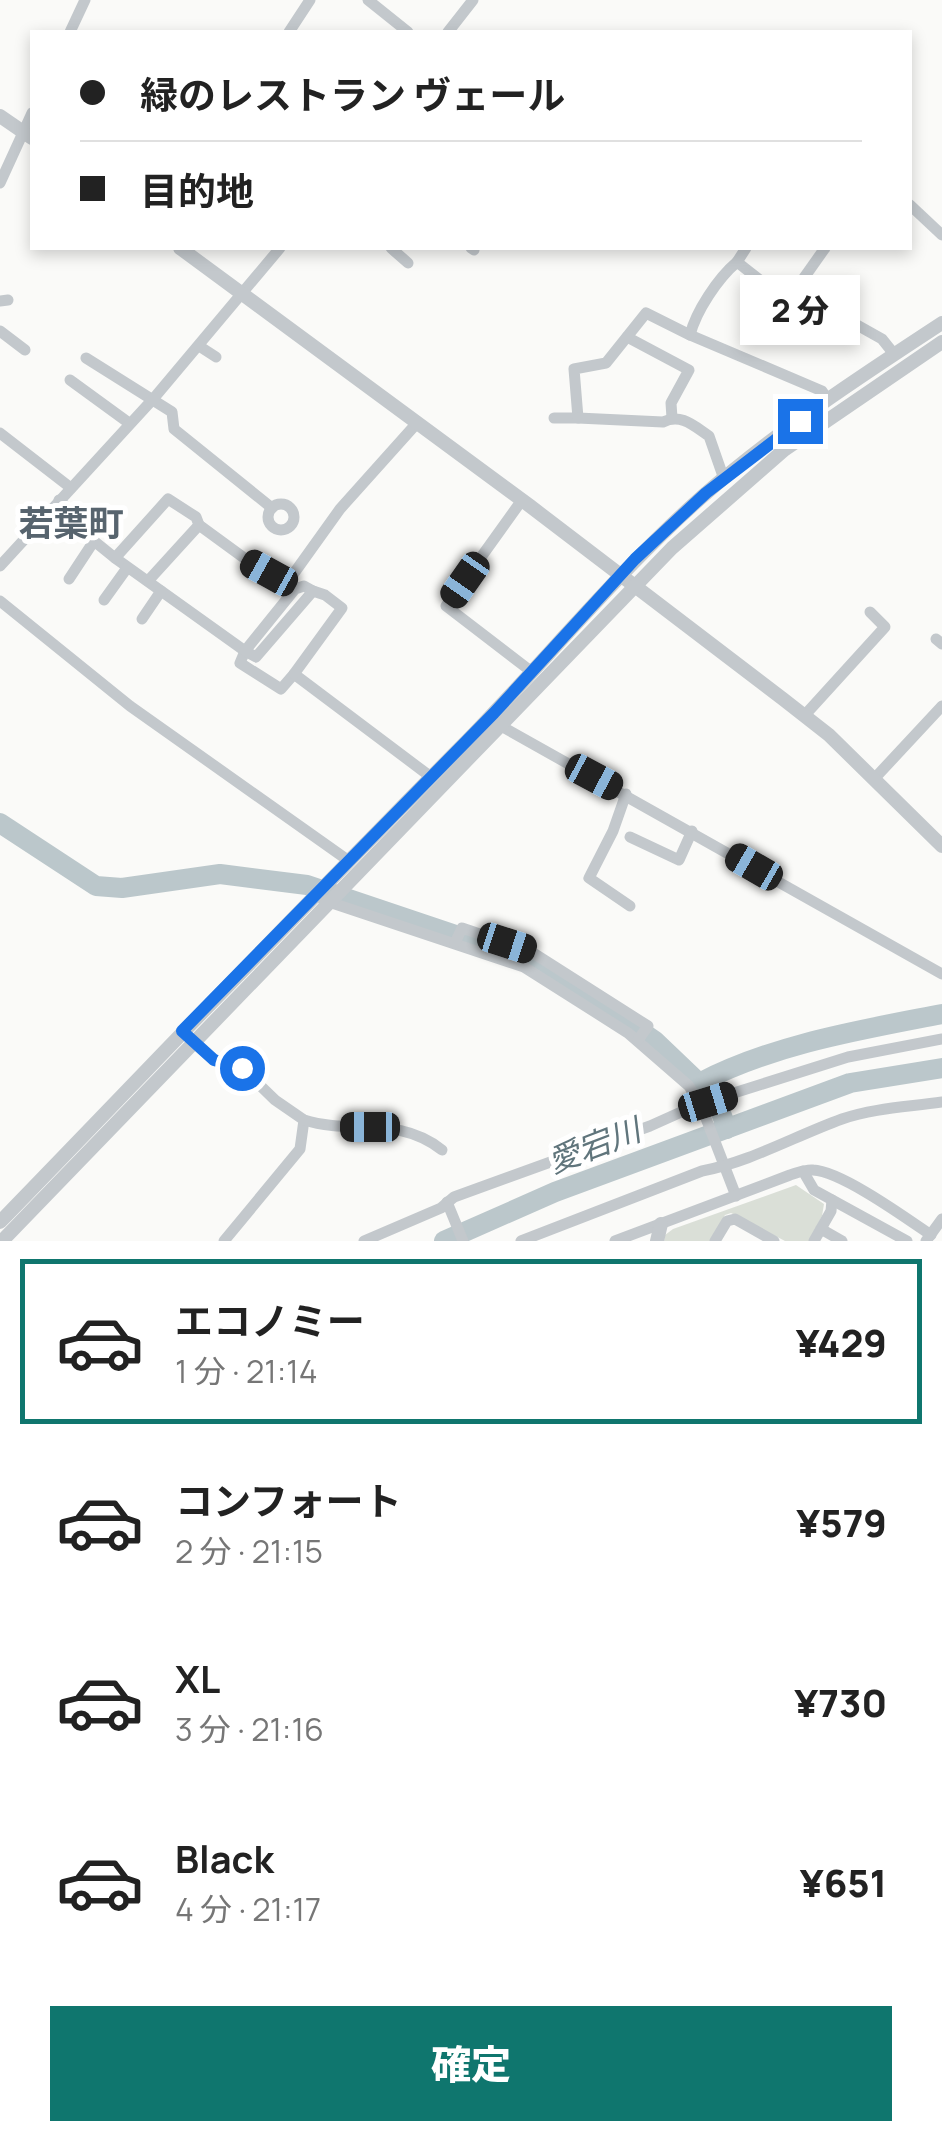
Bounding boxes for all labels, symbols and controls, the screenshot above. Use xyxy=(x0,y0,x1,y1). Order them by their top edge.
text: 緑のレストラン ヴェール xyxy=(140,68,566,120)
text: 目的地 xyxy=(140,164,254,216)
callout: 2 分 xyxy=(740,276,860,346)
text: 2 分 xyxy=(771,288,829,332)
route end xyxy=(778,399,823,444)
district label: 若葉町 xyxy=(18,499,124,547)
car xyxy=(235,545,303,601)
car xyxy=(436,547,494,613)
car xyxy=(560,750,628,804)
car xyxy=(721,839,787,895)
car xyxy=(474,919,540,967)
route start xyxy=(220,1046,265,1091)
car xyxy=(675,1079,741,1125)
water label: 愛宕川 xyxy=(541,1106,649,1183)
car xyxy=(340,1112,400,1142)
text: エコノミー xyxy=(175,1294,365,1346)
icon: car xyxy=(55,1297,145,1387)
text: ¥429 xyxy=(796,1316,887,1368)
text: 1 分 · 21:14 xyxy=(175,1349,318,1393)
text: コンフォート xyxy=(175,1474,402,1526)
icon: car xyxy=(55,1477,145,1567)
text: ¥579 xyxy=(796,1496,887,1548)
text: 2 分 · 21:15 xyxy=(175,1529,323,1573)
text: XL xyxy=(175,1652,220,1704)
icon: car xyxy=(55,1657,145,1747)
text: ¥730 xyxy=(794,1676,887,1728)
text: 3 分 · 21:16 xyxy=(175,1707,324,1751)
text: Black xyxy=(175,1832,274,1884)
icon: car xyxy=(55,1837,145,1927)
text: ¥651 xyxy=(800,1856,887,1908)
text: 4 分 · 21:17 xyxy=(175,1887,321,1931)
button: 確定 xyxy=(50,2006,892,2121)

